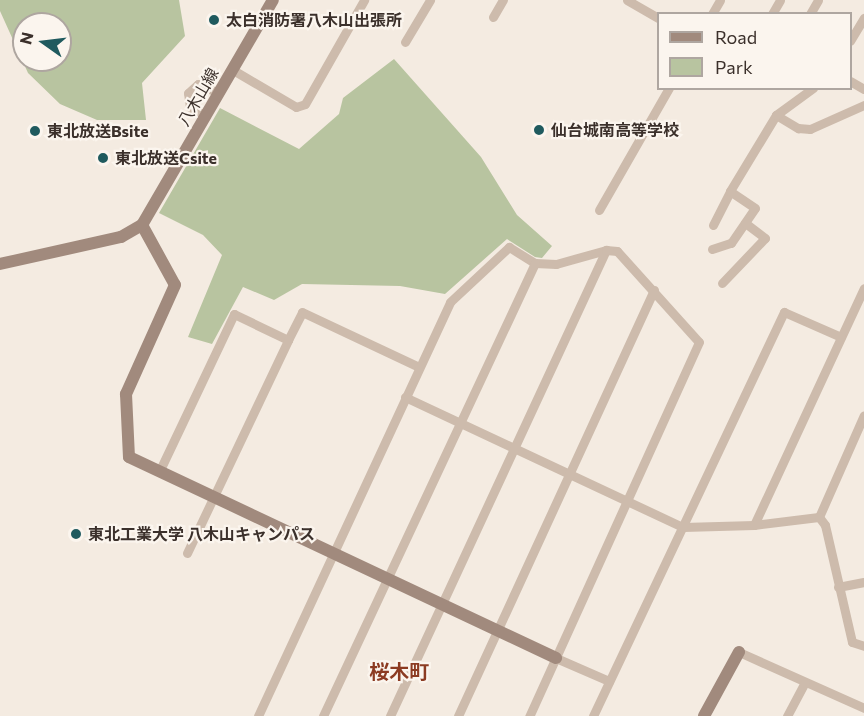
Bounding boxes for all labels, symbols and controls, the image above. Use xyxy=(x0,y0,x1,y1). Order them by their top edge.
place label: 太白消防署八木山出張所 xyxy=(226,10,402,30)
north arrow xyxy=(12,12,72,72)
legend xyxy=(657,12,852,90)
marker: 太白消防署八木山出張所 xyxy=(207,13,221,27)
text: Road xyxy=(715,26,757,48)
text: N xyxy=(15,30,37,46)
text: Park xyxy=(715,56,753,78)
street label: 八木山線 xyxy=(174,64,222,130)
place label: 仙台城南高等学校 xyxy=(551,120,679,140)
place label: 東北放送Bsite xyxy=(47,121,149,141)
marker: 仙台城南高等学校 xyxy=(532,123,546,137)
marker: 東北放送Bsite xyxy=(28,124,42,138)
place label: 東北放送Csite xyxy=(115,148,217,168)
marker: 東北放送Csite xyxy=(96,151,110,165)
place label: 東北工業大学 八木山キャンパス xyxy=(88,524,315,544)
marker: 東北工業大学 八木山キャンパス xyxy=(69,527,83,541)
district label: 桜木町 xyxy=(369,659,429,683)

